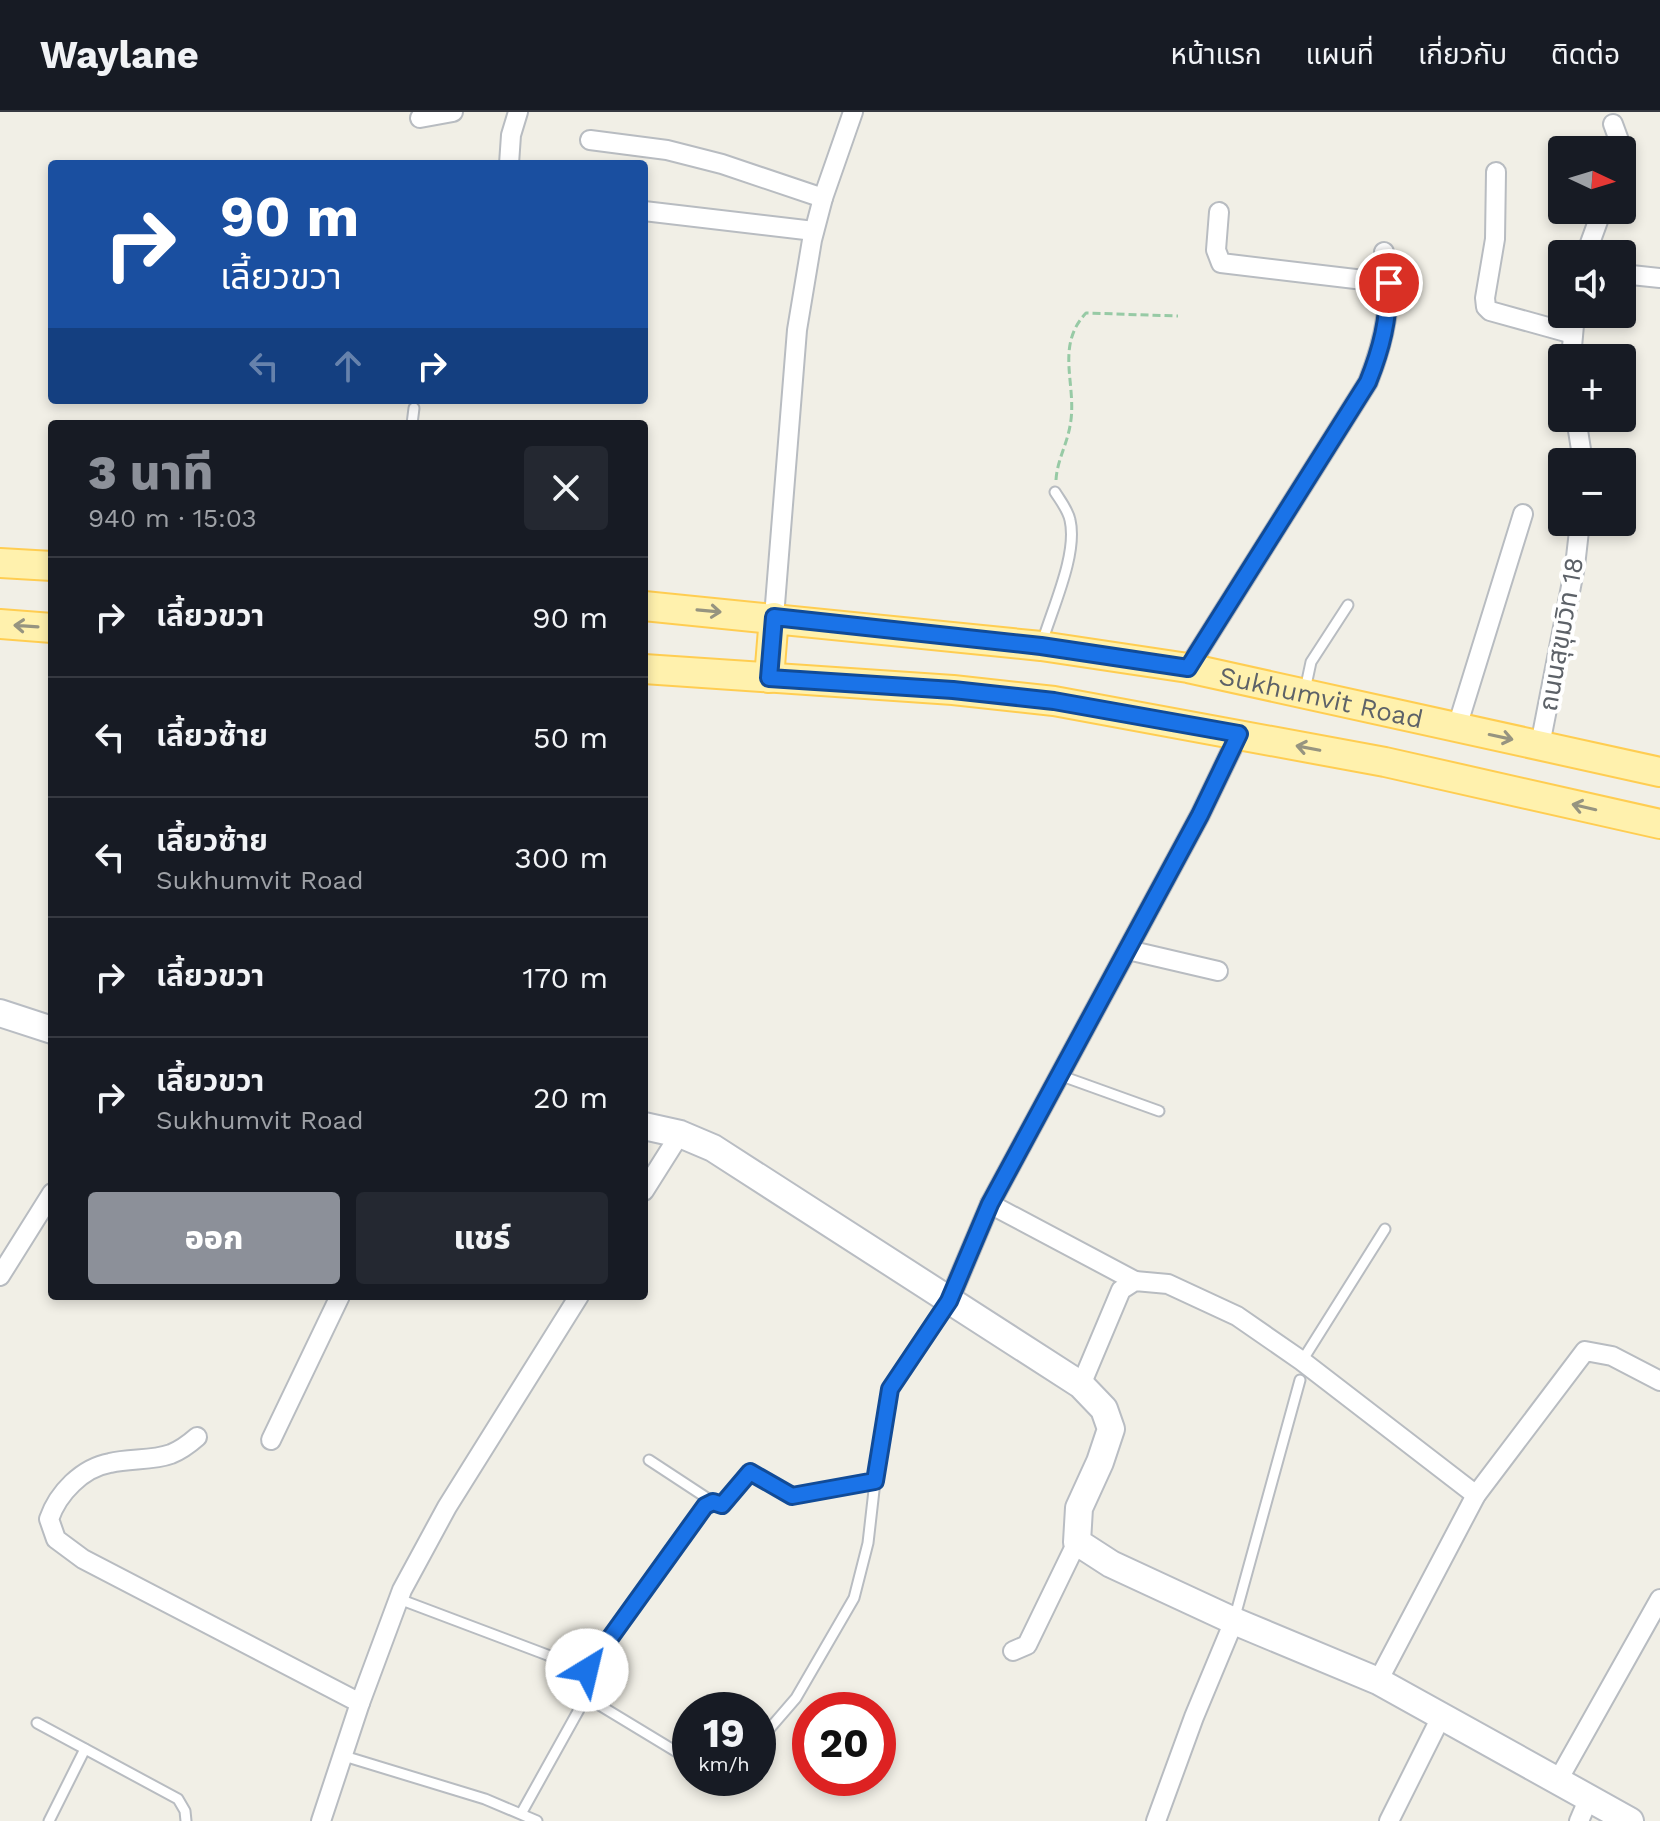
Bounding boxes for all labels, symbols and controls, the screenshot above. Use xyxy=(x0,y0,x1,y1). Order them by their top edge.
text: Waylane xyxy=(40,33,199,77)
text: หน้าแรก xyxy=(1171,38,1262,71)
text: แผนที่ xyxy=(1306,38,1374,71)
text: เกี่ยวกับ xyxy=(1418,38,1507,71)
text: ติดต่อ xyxy=(1551,38,1620,71)
north arrow xyxy=(1548,136,1636,224)
map controls xyxy=(1548,136,1636,536)
text: 90 m xyxy=(220,184,359,250)
icon: right xyxy=(88,192,192,296)
button: sound xyxy=(1548,240,1636,328)
pin xyxy=(1355,249,1423,317)
text: เลี้ยวขวา xyxy=(220,256,342,298)
icon: arrive xyxy=(1367,261,1411,305)
icon: left xyxy=(242,344,286,388)
icon: ahead xyxy=(326,344,370,388)
icon: right xyxy=(410,344,454,388)
button: + xyxy=(1548,344,1636,432)
text: 3 นาที xyxy=(88,444,214,501)
button: close xyxy=(524,446,608,530)
button: − xyxy=(1548,448,1636,536)
text: 940 m · 15:03 xyxy=(88,503,257,533)
street label: ถนนสุขุมวิท 18 xyxy=(1533,555,1590,713)
icon: right xyxy=(88,595,132,639)
text: เลี้ยวขวา xyxy=(156,598,264,633)
text: 90 m xyxy=(532,600,608,635)
one-way arrow xyxy=(695,604,722,619)
one-way arrow xyxy=(13,618,40,633)
street label: Sukhumvit Road xyxy=(1217,660,1426,734)
icon: left xyxy=(88,715,132,759)
text: เลี้ยวซ้าย xyxy=(156,718,268,753)
text: 50 m xyxy=(533,720,608,755)
one-way arrow xyxy=(1488,730,1514,745)
one-way arrow xyxy=(1296,739,1321,754)
one-way arrow xyxy=(1572,799,1597,814)
text: เลี้ยวซ้าย xyxy=(156,823,268,858)
icon: left xyxy=(88,835,132,879)
text: 300 m xyxy=(514,840,608,875)
text: Sukhumvit Road xyxy=(156,865,364,895)
icon: right xyxy=(88,955,132,999)
text: เลี้ยวขวา xyxy=(156,958,264,993)
text: 170 m xyxy=(523,960,608,995)
text: เลี้ยวขวา xyxy=(156,1063,264,1098)
icon: right xyxy=(88,1075,132,1119)
text: 20 m xyxy=(533,1080,608,1115)
text: Sukhumvit Road xyxy=(156,1105,364,1135)
button: ออก xyxy=(88,1192,340,1284)
button: แชร์ xyxy=(356,1192,608,1284)
position arrow xyxy=(545,1628,629,1712)
speed limit sign: 20 xyxy=(792,1692,896,1796)
text: 19 xyxy=(703,1710,745,1757)
text: km/h xyxy=(698,1752,750,1776)

